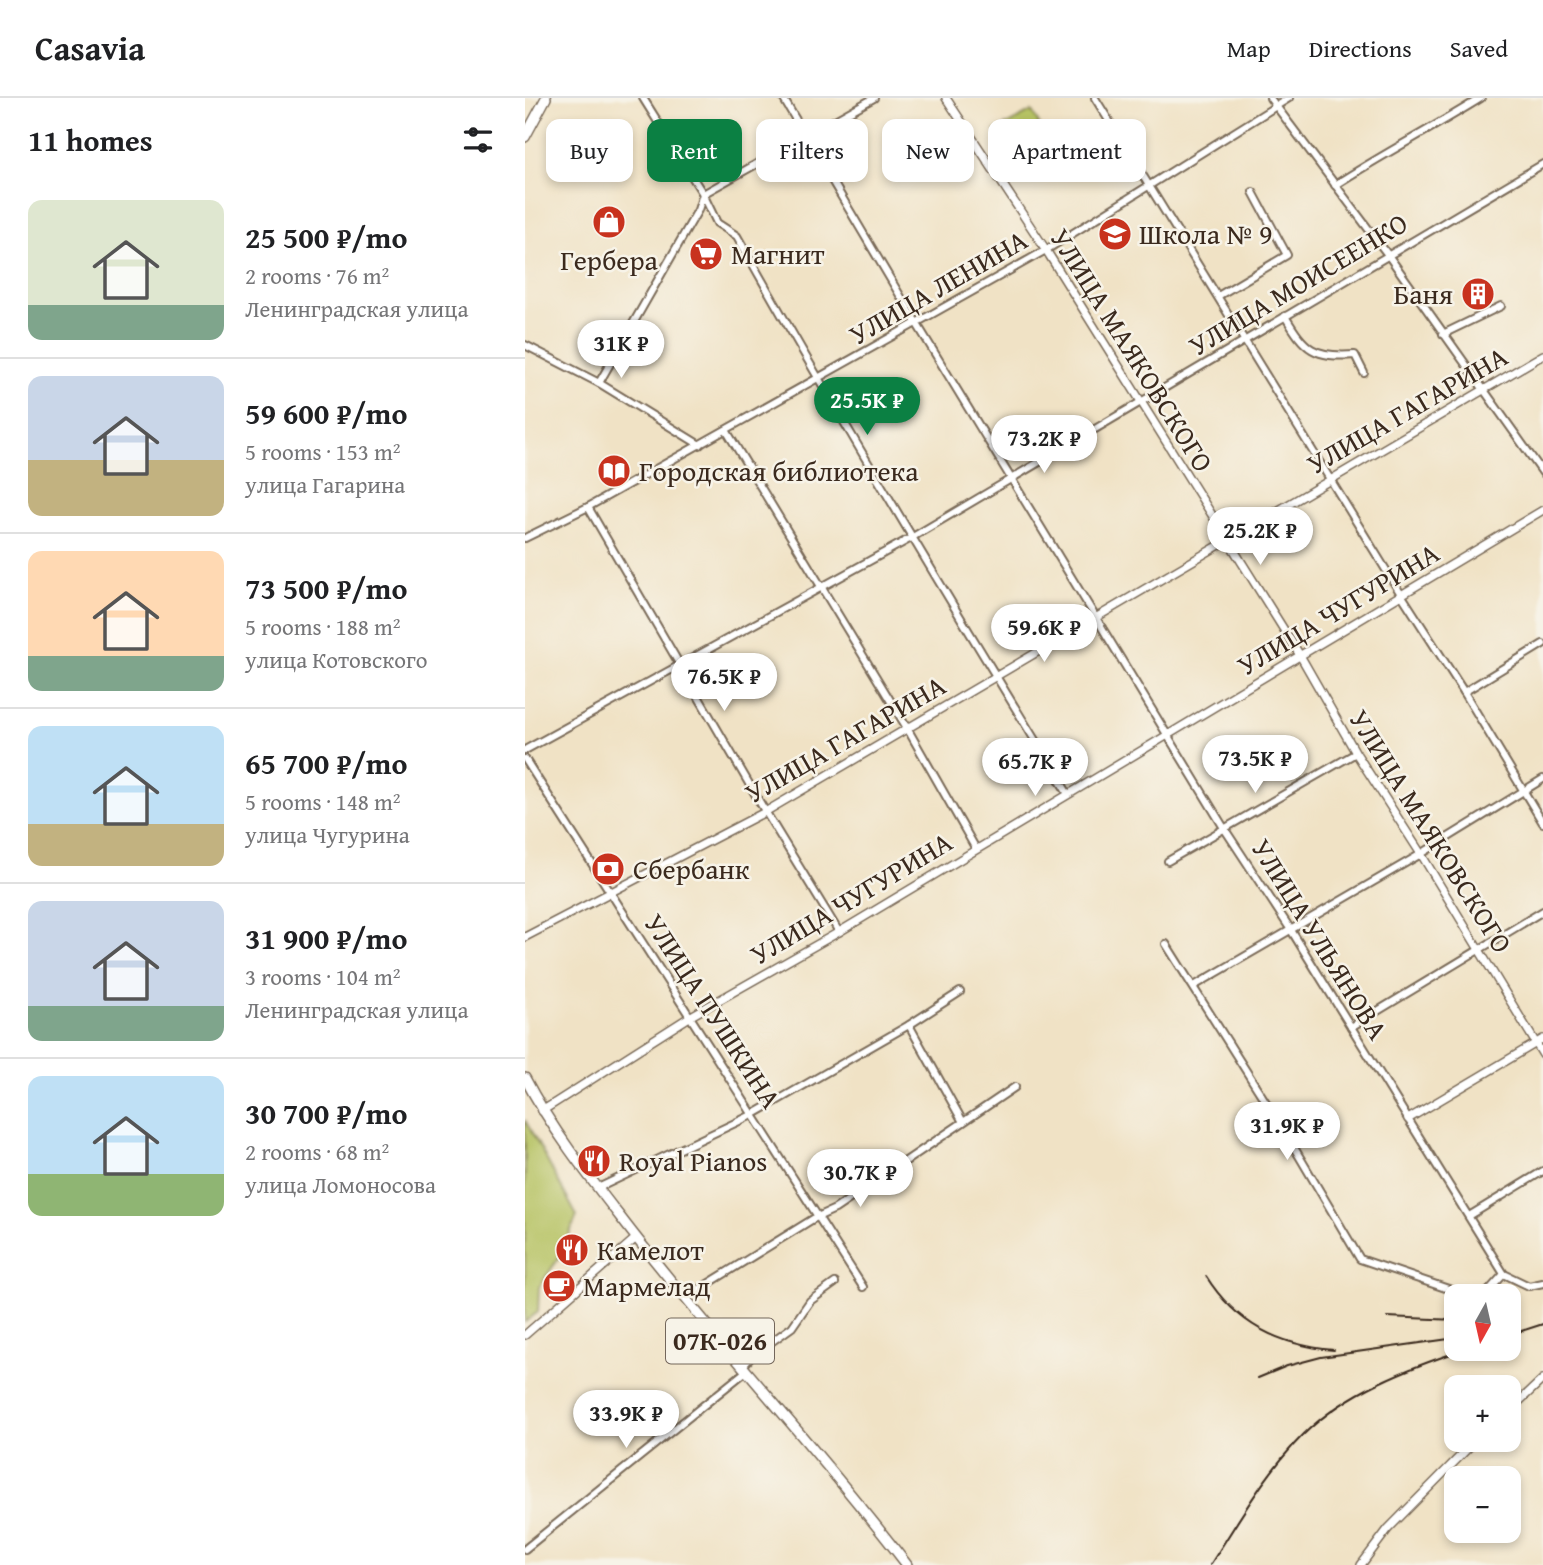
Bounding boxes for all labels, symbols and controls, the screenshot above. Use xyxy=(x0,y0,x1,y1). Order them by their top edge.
text: Casavia xyxy=(35,24,145,72)
text: Map xyxy=(1227,31,1271,66)
text: Directions xyxy=(1309,31,1412,66)
text: Saved xyxy=(1450,31,1508,66)
text: 11 homes xyxy=(28,118,153,162)
chip: Buy xyxy=(546,119,633,182)
chip: Rent xyxy=(647,119,742,182)
chip: Filters xyxy=(756,119,868,182)
chip: New xyxy=(882,119,974,182)
chip: Apartment xyxy=(988,119,1146,182)
icon: filters xyxy=(459,121,497,159)
street label: УЛИЦА МОИСЕЕНКО xyxy=(1180,202,1415,365)
shop icon: Гербера xyxy=(590,203,628,241)
place label: Школа № 9 xyxy=(1139,213,1272,254)
text: 25 500 ₽/mo xyxy=(245,215,408,259)
school or university icon: Школа № 9 xyxy=(1096,215,1134,253)
street label: УЛИЦА ЛЕНИНА xyxy=(841,219,1035,354)
street label: УЛИЦА МАЯКОВСКОГО xyxy=(1041,220,1224,479)
icon: home xyxy=(84,228,168,312)
place label: Магнит xyxy=(731,233,825,274)
supermarket icon: Магнит xyxy=(687,235,725,273)
place label: Гербера xyxy=(560,239,659,280)
text: 2 rooms · 76 m² xyxy=(245,259,389,292)
place label: Баня xyxy=(1393,273,1453,314)
building icon: Баня xyxy=(1459,275,1497,313)
text: Ленинградская улица xyxy=(245,292,468,325)
pin: 31K ₽ xyxy=(572,320,670,380)
text: 31K ₽ xyxy=(593,326,649,359)
street label: УЛИЦА ГАГАРИНА xyxy=(1299,335,1515,484)
pin: 25.5K ₽ xyxy=(802,378,932,437)
text: 25.5K ₽ xyxy=(830,383,904,416)
text: 59 600 ₽/mo xyxy=(245,391,408,435)
icon: home xyxy=(84,404,168,488)
pin: 73.2K ₽ xyxy=(979,416,1109,475)
text: 73.2K ₽ xyxy=(1007,421,1081,454)
text: 5 rooms · 153 m² xyxy=(245,435,400,468)
place label: Городская библиотека xyxy=(639,450,919,491)
library icon: Городская библиотека xyxy=(595,452,633,490)
text: улица Гагарина xyxy=(245,468,405,501)
pin: 25.2K ₽ xyxy=(1195,508,1325,567)
text: 25.2K ₽ xyxy=(1223,513,1297,546)
street label: УЛИЦА ЧУГУРИНА xyxy=(1229,532,1447,685)
text: 73 500 ₽/mo xyxy=(245,566,408,610)
icon: home xyxy=(84,579,168,663)
pin: 59.6K ₽ xyxy=(979,604,1109,664)
text: 5 rooms · 188 m² xyxy=(245,610,400,643)
text: 59.6K ₽ xyxy=(1007,610,1081,643)
text: улица Котовского xyxy=(245,643,428,676)
pin: 76.5K ₽ xyxy=(659,654,789,713)
text: 76.5K ₽ xyxy=(687,659,761,692)
street label: УЛИЦА ГАГАРИНА xyxy=(737,664,953,813)
street label: УЛИЦА МАЯКОВСКОГО xyxy=(1340,701,1523,960)
pin: 73.5K ₽ xyxy=(1190,736,1320,795)
pin: 65.7K ₽ xyxy=(970,738,1100,798)
text: 65 700 ₽/mo xyxy=(245,741,408,785)
text: 73.5K ₽ xyxy=(1218,741,1292,774)
text: 65.7K ₽ xyxy=(998,744,1072,777)
icon: home xyxy=(84,754,168,838)
text: 5 rooms · 148 m² xyxy=(245,785,400,818)
text: улица Чугурина xyxy=(245,818,410,851)
street label: УЛИЦА ЧУГУРИНА xyxy=(742,821,960,974)
street label: УЛИЦА УЛЬЯНОВА xyxy=(1242,830,1399,1047)
place label: Сбербанк xyxy=(633,848,750,889)
bank icon: Сбербанк xyxy=(589,850,627,888)
street label: УЛИЦА ПУШКИНА xyxy=(635,905,792,1116)
text: 31 900 ₽/mo xyxy=(245,916,408,960)
icon: home xyxy=(84,929,168,1013)
text: 3 rooms · 104 m² xyxy=(245,960,400,993)
text: Ленинградская улица xyxy=(245,993,468,1026)
text: 30 700 ₽/mo xyxy=(245,1091,408,1135)
pin: 31.9K ₽ xyxy=(1222,1102,1352,1162)
icon: home xyxy=(84,1104,168,1188)
text: 31.9K ₽ xyxy=(1250,1108,1324,1141)
text: 2 rooms · 68 m² xyxy=(245,1135,389,1168)
place label: Royal Pianos xyxy=(619,1140,767,1181)
restaurant icon: Royal Pianos xyxy=(575,1142,613,1180)
pin: 30.7K ₽ xyxy=(795,1150,925,1209)
text: 30.7K ₽ xyxy=(823,1155,897,1188)
text: улица Ломоносова xyxy=(245,1168,436,1201)
place label: Камелот xyxy=(597,1229,704,1270)
restaurant icon: Камелот xyxy=(553,1231,591,1269)
place label: Мармелад xyxy=(583,1265,711,1306)
cafe icon: Мармелад xyxy=(540,1267,578,1305)
north arrow xyxy=(1444,1284,1521,1362)
map controls xyxy=(1444,1284,1521,1543)
road number: 07К-026 xyxy=(666,1318,774,1364)
button: + xyxy=(1444,1375,1521,1452)
pin: 33.9K ₽ xyxy=(561,1390,691,1450)
text: 33.9K ₽ xyxy=(589,1396,663,1429)
button: − xyxy=(1444,1466,1521,1543)

